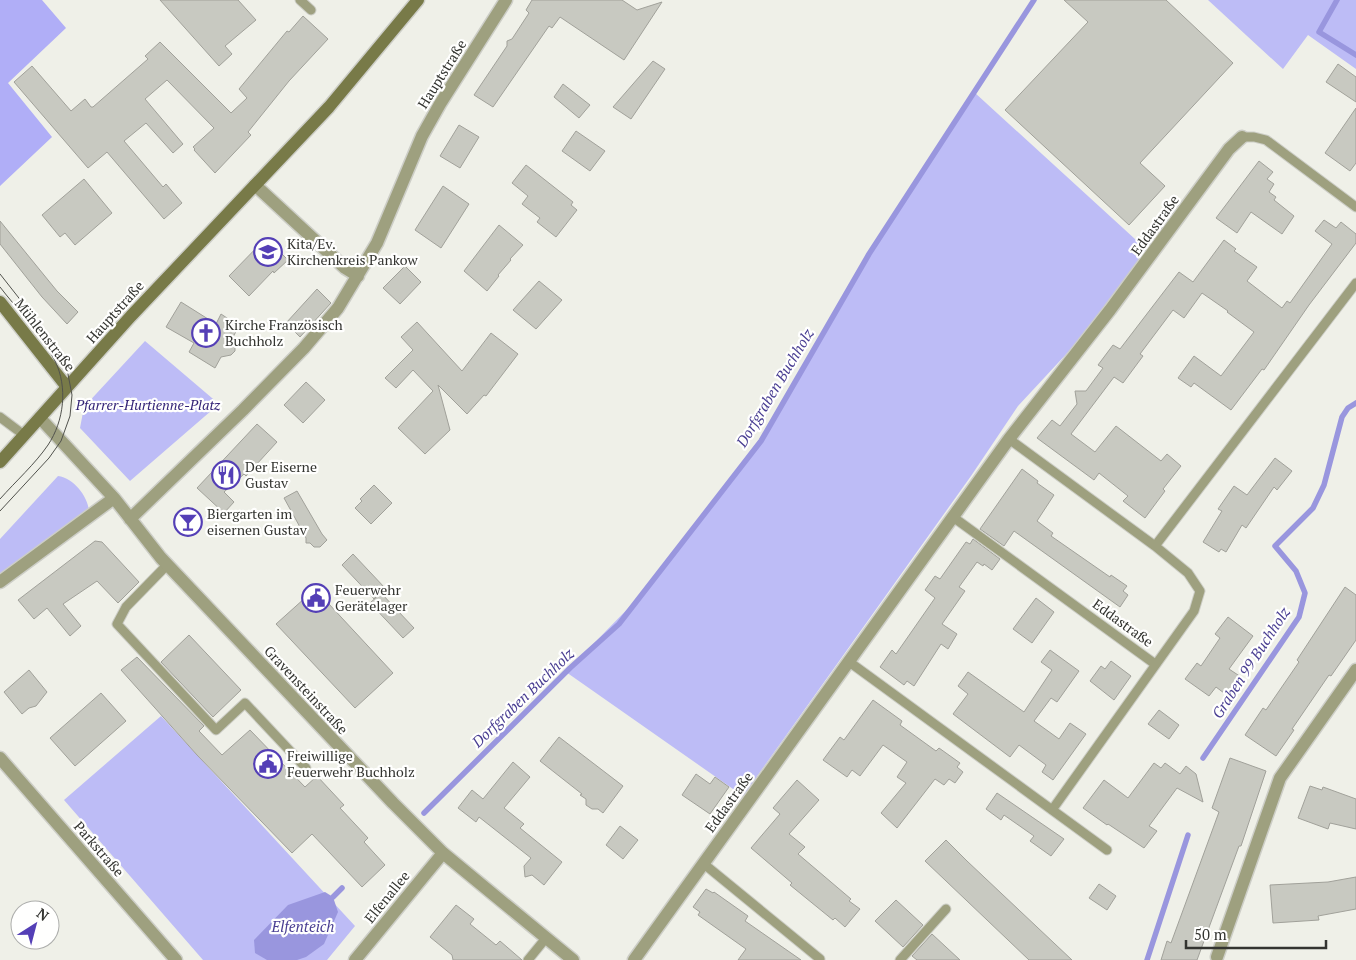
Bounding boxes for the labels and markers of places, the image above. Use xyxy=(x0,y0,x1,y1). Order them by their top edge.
place label: Kita/Ev. Kirchenkreis Pankow xyxy=(287,234,418,269)
school or university icon: Kita/Ev. Kirchenkreis Pankow xyxy=(253,237,283,267)
place label: Kirche Französisch Buchholz xyxy=(225,315,343,350)
church icon: Kirche Französisch Buchholz xyxy=(191,318,221,348)
place label: Der Eiserne Gustav xyxy=(245,457,317,492)
restaurant icon: Der Eiserne Gustav xyxy=(211,460,241,490)
place label: Biergarten im eisernen Gustav xyxy=(207,504,308,539)
bar icon: Biergarten im eisernen Gustav xyxy=(173,507,203,537)
place label: Feuerwehr Gerätelager xyxy=(335,580,408,615)
public building icon: Feuerwehr Gerätelager xyxy=(301,583,331,613)
place label: Freiwillige Feuerwehr Buchholz xyxy=(287,746,415,781)
public building icon: Freiwillige Feuerwehr Buchholz xyxy=(253,749,283,779)

